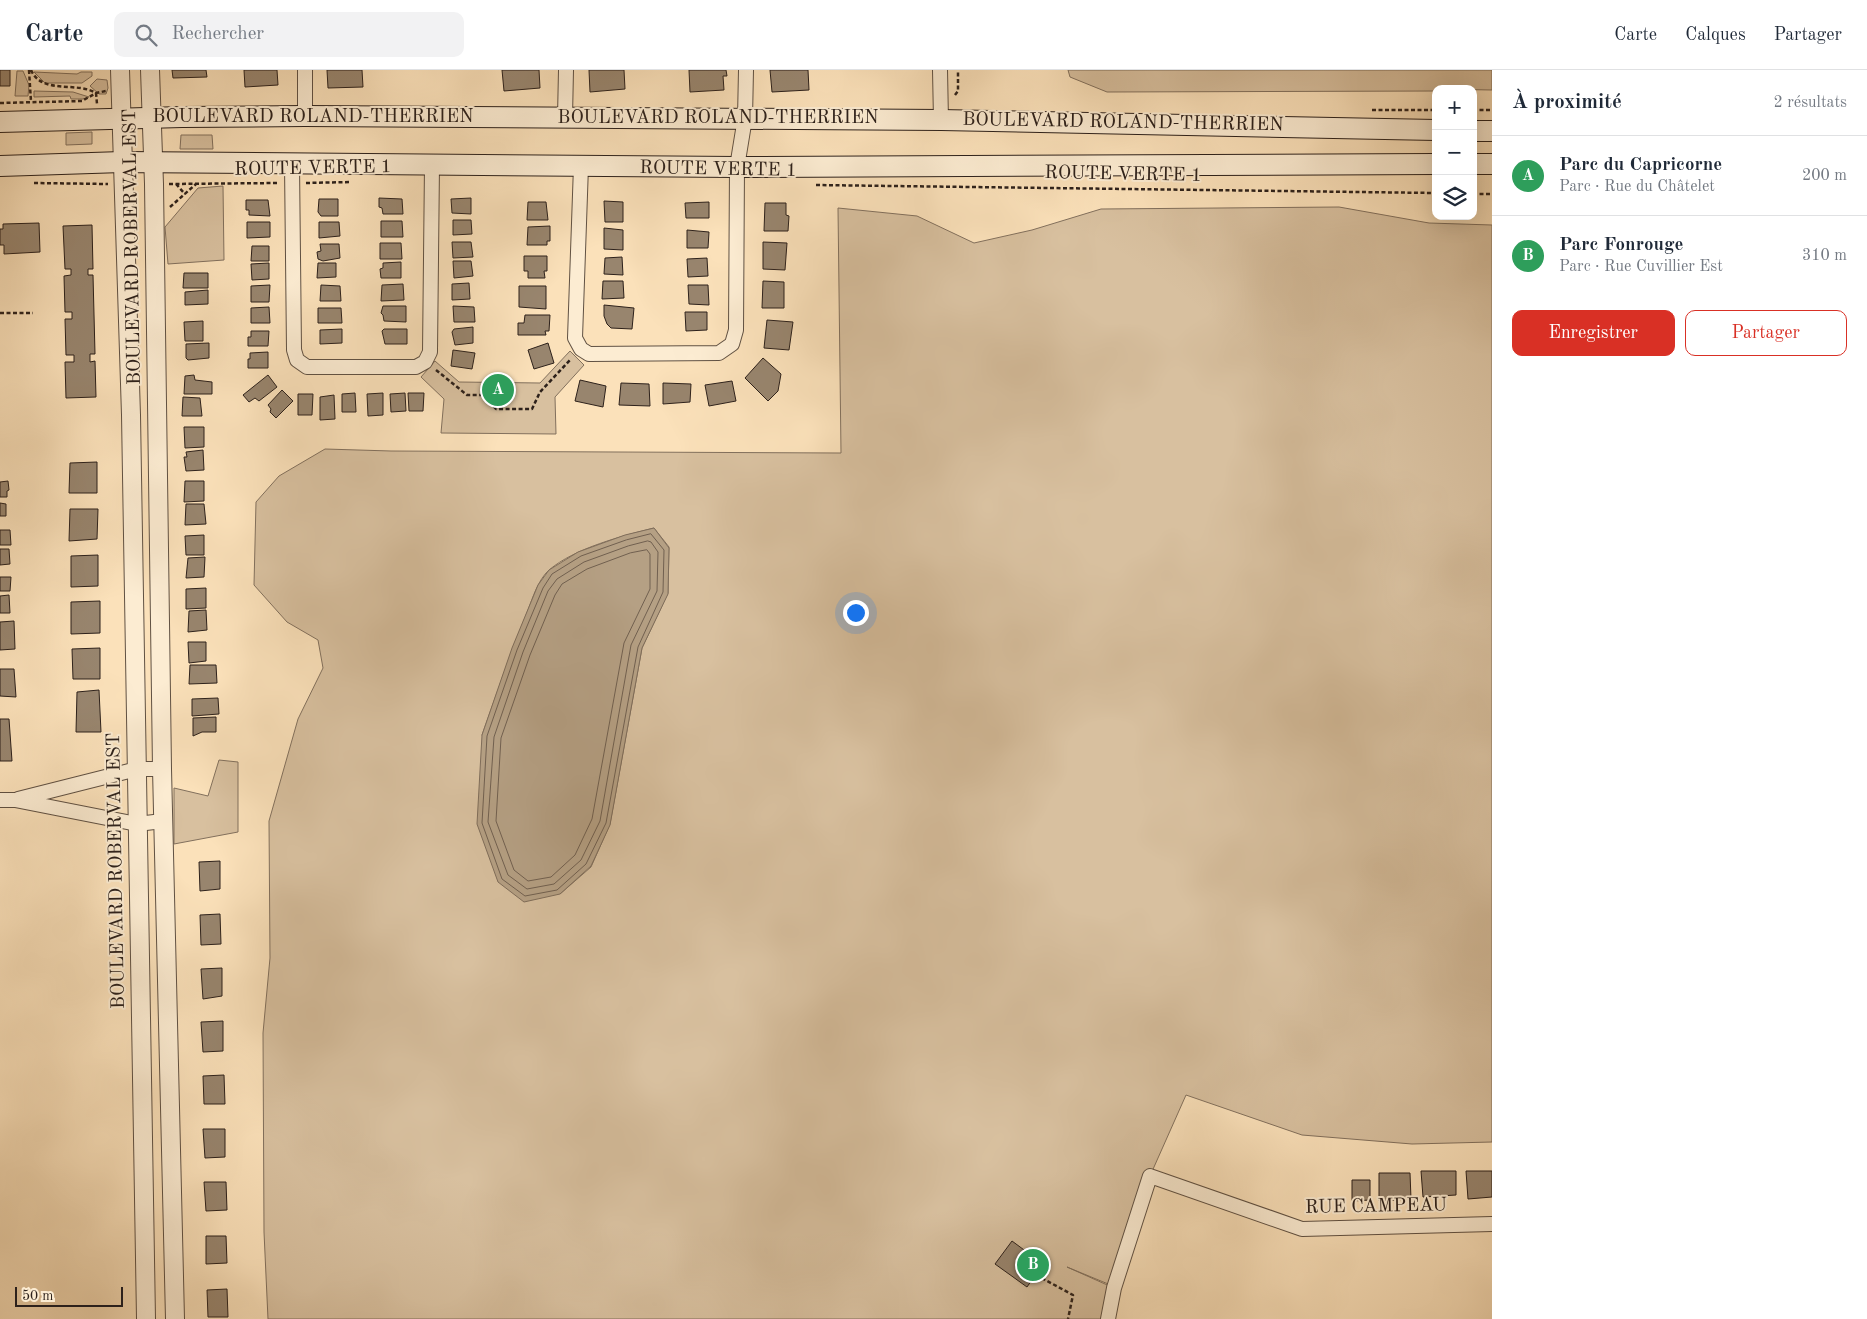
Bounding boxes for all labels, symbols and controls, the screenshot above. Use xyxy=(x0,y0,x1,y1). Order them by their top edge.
search box xyxy=(114,12,464,57)
icon: search xyxy=(132,21,160,49)
text: Carte xyxy=(25,23,84,47)
text: Rechercher xyxy=(172,25,264,44)
text: Carte xyxy=(1614,26,1657,44)
text: Calques xyxy=(1685,26,1746,44)
text: Partager xyxy=(1774,26,1842,44)
map controls xyxy=(1432,85,1477,220)
button: + xyxy=(1432,85,1477,130)
text: À proximité xyxy=(1512,92,1622,113)
text: 2 résultats xyxy=(1773,95,1847,111)
street label: BOULEVARD ROLAND-THERRIEN xyxy=(152,108,474,127)
street label: BOULEVARD ROBERVAL EST xyxy=(121,109,145,385)
street label: BOULEVARD ROLAND-THERRIEN xyxy=(557,109,879,128)
street label: BOULEVARD ROLAND-THERRIEN xyxy=(962,111,1284,135)
button: − xyxy=(1432,130,1477,175)
text: Parc du Capricorne xyxy=(1559,156,1722,175)
street label: ROUTE VERTE 1 xyxy=(234,158,392,180)
street label: ROUTE VERTE 1 xyxy=(639,159,797,181)
street label: ROUTE VERTE 1 xyxy=(1044,164,1202,186)
text: A xyxy=(1522,168,1534,184)
text: 200 m xyxy=(1802,168,1847,184)
button: layers xyxy=(1432,175,1477,220)
text: Parc · Rue du Châtelet xyxy=(1559,179,1715,195)
text: Parc Fonrouge xyxy=(1559,236,1683,255)
text: B xyxy=(1522,248,1534,264)
text: 310 m xyxy=(1802,248,1847,264)
text: Parc · Rue Cuvillier Est xyxy=(1559,259,1723,275)
button: Enregistrer xyxy=(1512,310,1675,356)
button: Partager xyxy=(1685,310,1847,356)
pin: A xyxy=(482,371,514,409)
your location xyxy=(843,600,869,626)
street label: BOULEVARD ROBERVAL EST xyxy=(105,733,129,1009)
street label: RUE CAMPEAU xyxy=(1305,1196,1447,1218)
pin: B xyxy=(1017,1246,1049,1284)
scale bar xyxy=(15,1284,122,1307)
text: 50 m xyxy=(22,1289,53,1303)

